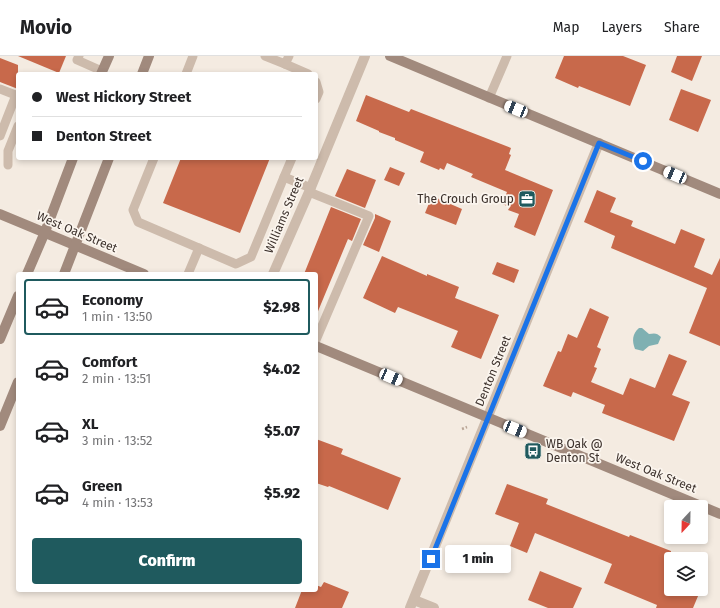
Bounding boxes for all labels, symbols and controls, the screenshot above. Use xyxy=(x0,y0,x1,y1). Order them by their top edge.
text: Movio xyxy=(20,16,72,39)
text: Map xyxy=(553,19,579,36)
text: Layers xyxy=(601,19,642,36)
text: Share xyxy=(664,19,700,36)
text: West Hickory Street xyxy=(56,88,191,106)
car xyxy=(503,99,529,119)
text: Denton Street xyxy=(56,127,151,145)
route start xyxy=(634,152,652,170)
car xyxy=(662,165,688,185)
street label: Williams Street xyxy=(262,174,307,255)
office icon: The Crouch Group xyxy=(517,189,537,209)
place label: The Crouch Group xyxy=(417,192,514,206)
street label: West Oak Street xyxy=(35,209,120,256)
icon: car xyxy=(34,289,70,325)
text: Economy xyxy=(82,291,143,309)
text: $2.98 xyxy=(263,298,300,316)
text: 1 min · 13:50 xyxy=(82,309,153,324)
street label: Denton Street xyxy=(472,333,514,409)
icon: car xyxy=(34,351,70,387)
text: Comfort xyxy=(82,353,138,371)
text: $4.02 xyxy=(263,360,300,378)
car xyxy=(378,367,404,387)
text: 2 min · 13:51 xyxy=(82,371,151,386)
icon: car xyxy=(34,413,70,449)
text: XL xyxy=(82,415,98,433)
car xyxy=(502,419,528,439)
text: $5.07 xyxy=(264,422,300,440)
text: 3 min · 13:52 xyxy=(82,433,152,448)
place label: WB Oak @ Denton St xyxy=(546,437,603,465)
bus stop icon: WB Oak @ Denton St xyxy=(523,441,543,461)
street label: West Oak Street xyxy=(613,450,699,496)
icon: car xyxy=(34,475,70,511)
text: Green xyxy=(82,477,122,495)
text: $5.92 xyxy=(264,484,300,502)
text: 4 min · 13:53 xyxy=(82,495,153,510)
north arrow xyxy=(664,500,708,544)
map controls xyxy=(664,500,708,596)
button: Confirm xyxy=(32,538,302,584)
callout: 1 min xyxy=(445,545,511,573)
route end xyxy=(422,550,440,568)
text: 1 min xyxy=(462,551,494,566)
button: layers xyxy=(664,552,708,596)

